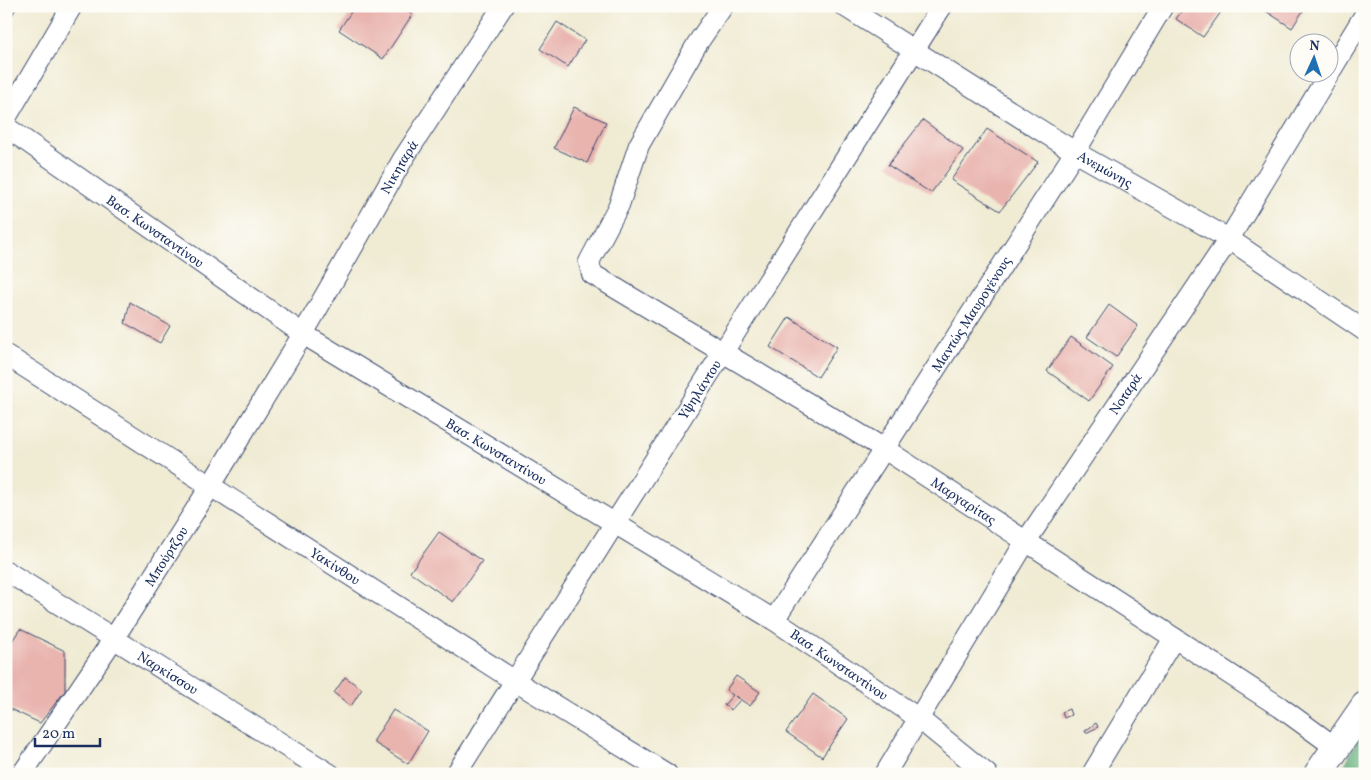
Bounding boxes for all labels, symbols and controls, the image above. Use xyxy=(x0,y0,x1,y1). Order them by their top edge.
north arrow xyxy=(1288,32,1338,82)
text: N xyxy=(1309,37,1320,56)
street label: Νικηταρά xyxy=(377,136,424,198)
street label: Ανεμώνης xyxy=(1073,147,1136,194)
street label: Βασ. Κωνσταντίνου xyxy=(102,192,207,273)
street label: Μαντώς Μαυρογένους xyxy=(928,253,1016,376)
street label: Υψηλάντου xyxy=(675,357,727,424)
street label: Νοταρά xyxy=(1105,369,1148,419)
street label: Βασ. Κωνσταντίνου xyxy=(441,415,550,491)
street label: Μαργαρίτας xyxy=(926,474,999,530)
street label: Μπούρτζου xyxy=(141,523,194,591)
street label: Υακίνθου xyxy=(306,544,364,590)
street label: Βασ. Κωνσταντίνου xyxy=(786,625,891,706)
street label: Ναρκίσσου xyxy=(133,647,201,700)
scale bar xyxy=(35,715,100,747)
text: 20 m xyxy=(42,724,75,745)

